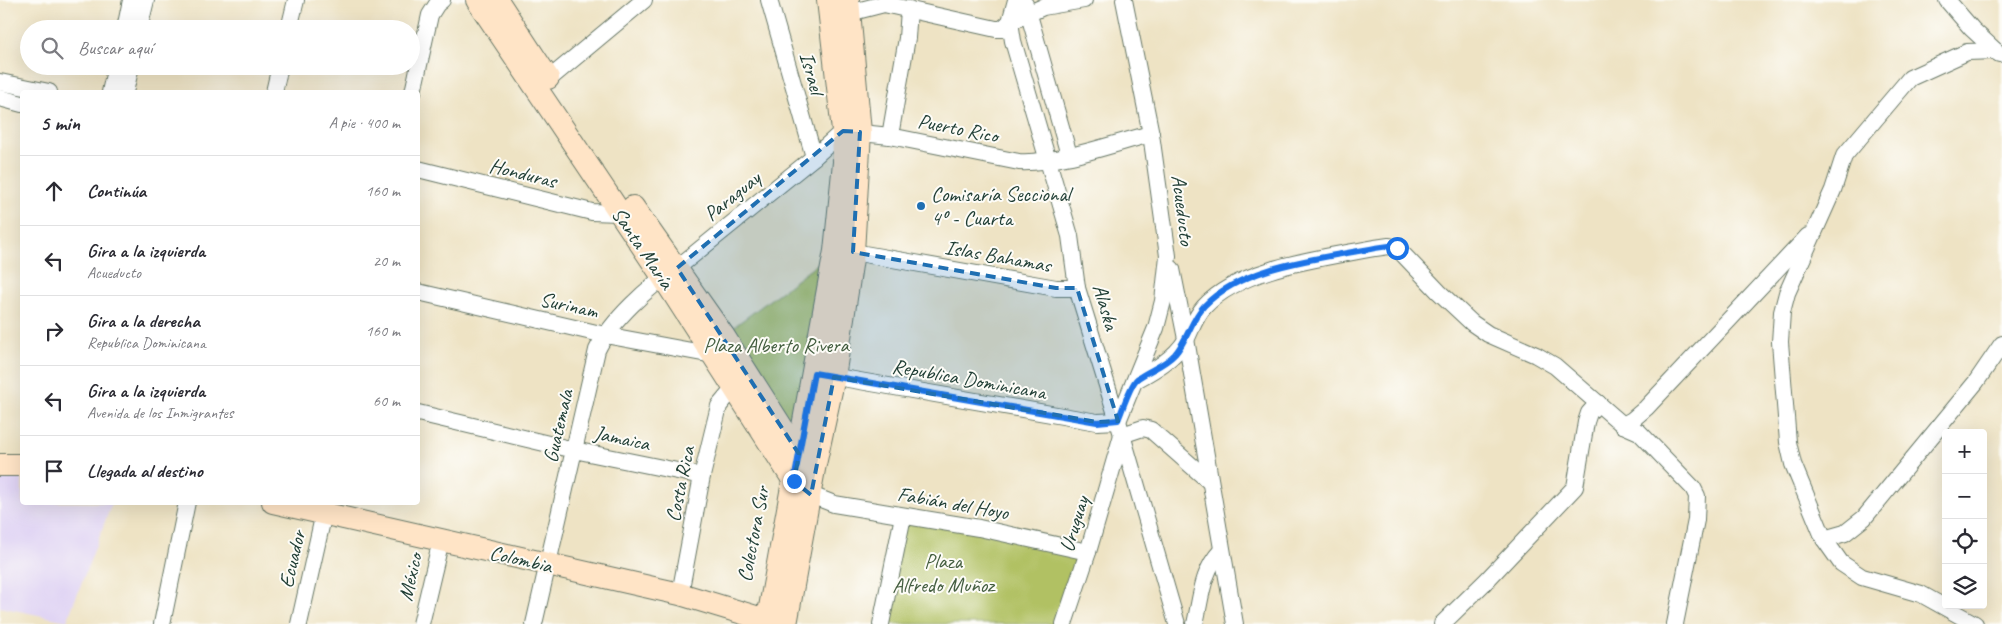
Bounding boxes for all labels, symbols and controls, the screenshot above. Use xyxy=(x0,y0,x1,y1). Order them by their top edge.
search box xyxy=(20,20,420,75)
icon: search xyxy=(38,34,66,62)
text: Buscar aquí xyxy=(78,36,152,60)
street label: Israel xyxy=(794,49,831,100)
street label: Puerto Rico xyxy=(916,107,1003,149)
text: 5 min xyxy=(40,110,80,136)
text: A pie · 400 m xyxy=(329,113,400,133)
street label: Honduras xyxy=(487,152,561,194)
street label: Paraguay xyxy=(698,164,767,227)
street label: Acueducto xyxy=(1166,173,1200,248)
icon: ahead xyxy=(40,177,68,205)
text: Continúa xyxy=(87,179,146,203)
text: 160 m xyxy=(366,181,400,201)
place label: Comisaría Seccional 4º - Cuarta xyxy=(931,181,1074,231)
marker: Comisaría Seccional 4º - Cuarta xyxy=(915,200,927,212)
street label: Santa María xyxy=(606,202,681,296)
street label: Islas Bahamas xyxy=(943,234,1055,278)
route start xyxy=(1386,237,1409,260)
text: Gira a la izquierda xyxy=(87,239,205,263)
icon: left xyxy=(40,247,68,275)
text: 20 m xyxy=(373,251,400,271)
text: Acueducto xyxy=(87,263,141,283)
street label: Alaska xyxy=(1087,281,1125,334)
street label: Surinam xyxy=(537,286,602,325)
text: Gira a la derecha xyxy=(87,309,200,333)
icon: right xyxy=(40,317,68,345)
text: 160 m xyxy=(366,321,400,341)
park label: Plaza Alberto Rivera xyxy=(703,332,851,358)
text: Republica Dominicana xyxy=(87,333,206,353)
street label: Republica Dominicana xyxy=(890,353,1050,406)
text: Gira a la izquierda xyxy=(87,379,205,403)
street label: Guatemala xyxy=(537,385,579,465)
icon: left xyxy=(40,387,68,415)
text: 60 m xyxy=(373,391,400,411)
text: Avenida de los Inmigrantes xyxy=(87,403,233,423)
street label: Jamaica xyxy=(591,419,654,457)
map controls xyxy=(1942,429,1987,609)
button: + xyxy=(1942,429,1987,474)
street label: Costa Rica xyxy=(659,442,701,524)
icon: arrive xyxy=(40,457,68,485)
text: Llegada al destino xyxy=(87,459,203,483)
route end xyxy=(783,470,806,493)
button: − xyxy=(1942,474,1987,519)
street label: Fabián del Hoyo xyxy=(895,480,1012,526)
street label: Colectora Sur xyxy=(731,483,775,584)
street label: Uruguay xyxy=(1053,491,1095,555)
button: locate xyxy=(1942,519,1987,564)
street label: Ecuador xyxy=(273,526,312,590)
street label: Colombia xyxy=(487,539,557,579)
street label: México xyxy=(392,548,429,603)
park label: Plaza Alfredo Muñoz xyxy=(892,548,996,598)
button: layers xyxy=(1942,564,1987,609)

